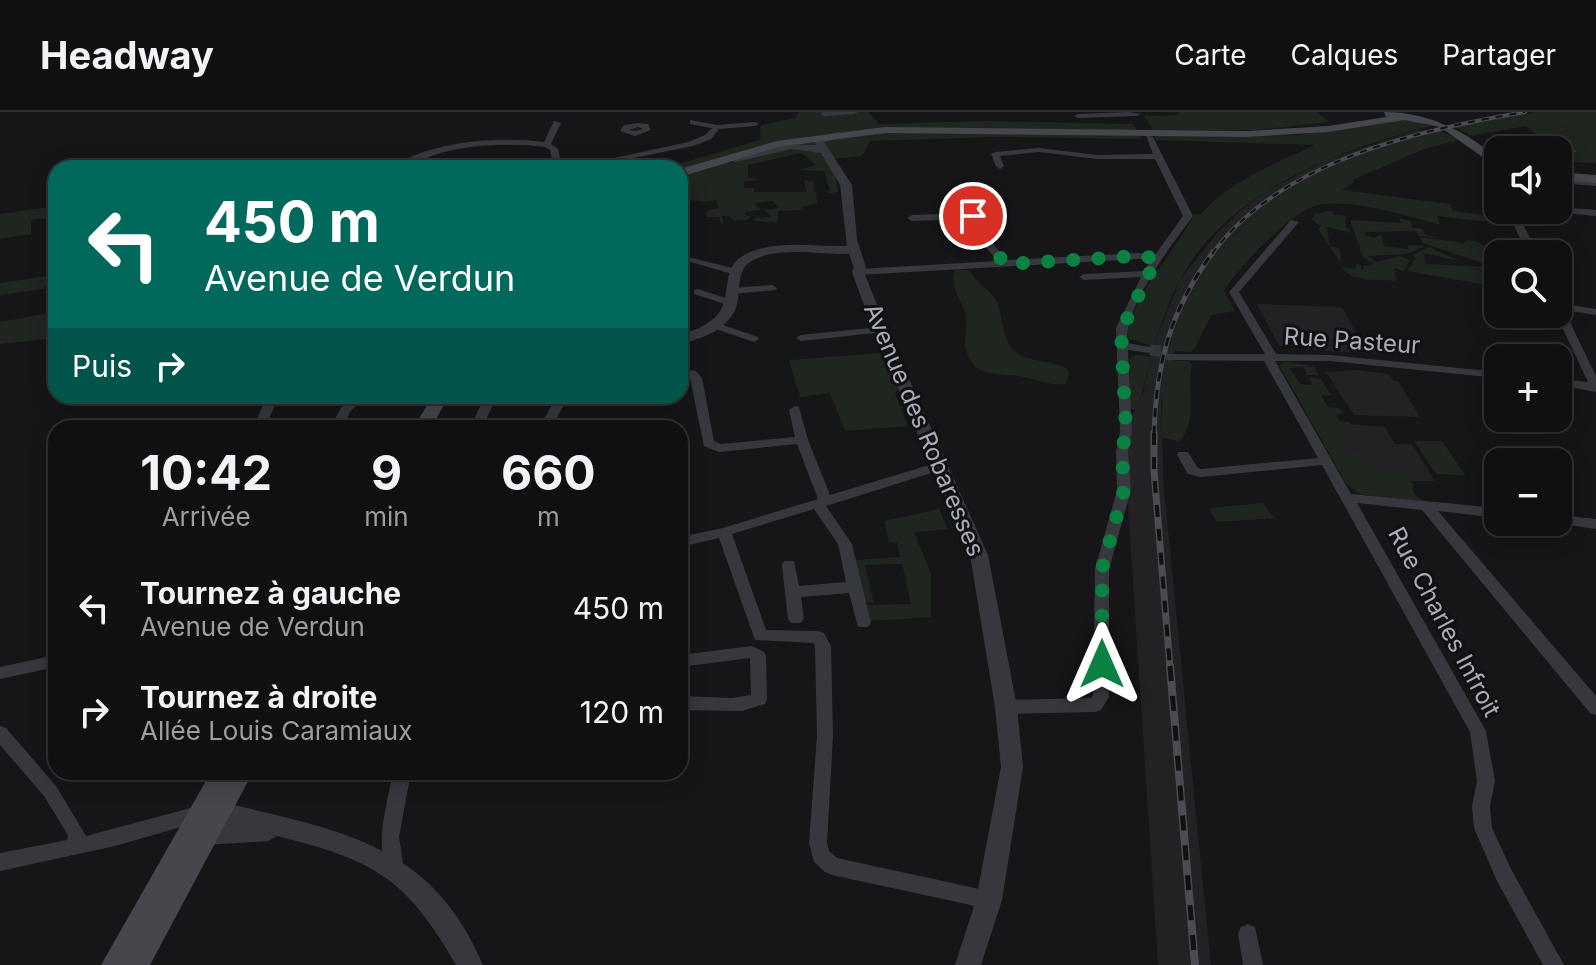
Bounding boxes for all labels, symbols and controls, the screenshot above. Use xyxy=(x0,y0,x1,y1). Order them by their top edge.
text: Headway xyxy=(40,32,214,78)
text: Carte xyxy=(1174,38,1247,72)
text: Calques xyxy=(1291,38,1398,72)
text: Partager xyxy=(1442,38,1556,72)
map controls xyxy=(1484,136,1572,536)
button: sound xyxy=(1484,136,1572,224)
pin xyxy=(939,182,1007,250)
text: 450 m xyxy=(204,188,380,256)
icon: left xyxy=(72,192,176,296)
icon: arrive xyxy=(951,194,995,238)
button: search xyxy=(1484,240,1572,328)
text: Avenue de Verdun xyxy=(204,256,515,300)
street label: Avenue des Robaresses xyxy=(858,299,991,561)
street label: Rue Pasteur xyxy=(1283,321,1421,360)
icon: right xyxy=(148,344,192,388)
button: + xyxy=(1484,344,1572,432)
text: Puis xyxy=(72,348,132,384)
text: 10:42 xyxy=(140,443,272,502)
text: 9 xyxy=(371,443,402,502)
text: 660 xyxy=(501,443,596,502)
button: − xyxy=(1484,448,1572,536)
text: Arrivée xyxy=(162,501,251,532)
text: min xyxy=(364,501,409,532)
text: m xyxy=(537,501,560,532)
street label: Rue Charles Infroit xyxy=(1382,522,1507,722)
text: Tournez à gauche xyxy=(140,575,401,611)
icon: left xyxy=(72,586,116,630)
text: 450 m xyxy=(573,590,664,626)
text: Avenue de Verdun xyxy=(140,611,365,642)
position arrow xyxy=(1060,622,1144,706)
text: Tournez à droite xyxy=(140,679,377,715)
icon: right xyxy=(72,690,116,734)
text: 120 m xyxy=(580,694,664,730)
text: Allée Louis Caramiaux xyxy=(140,715,412,746)

